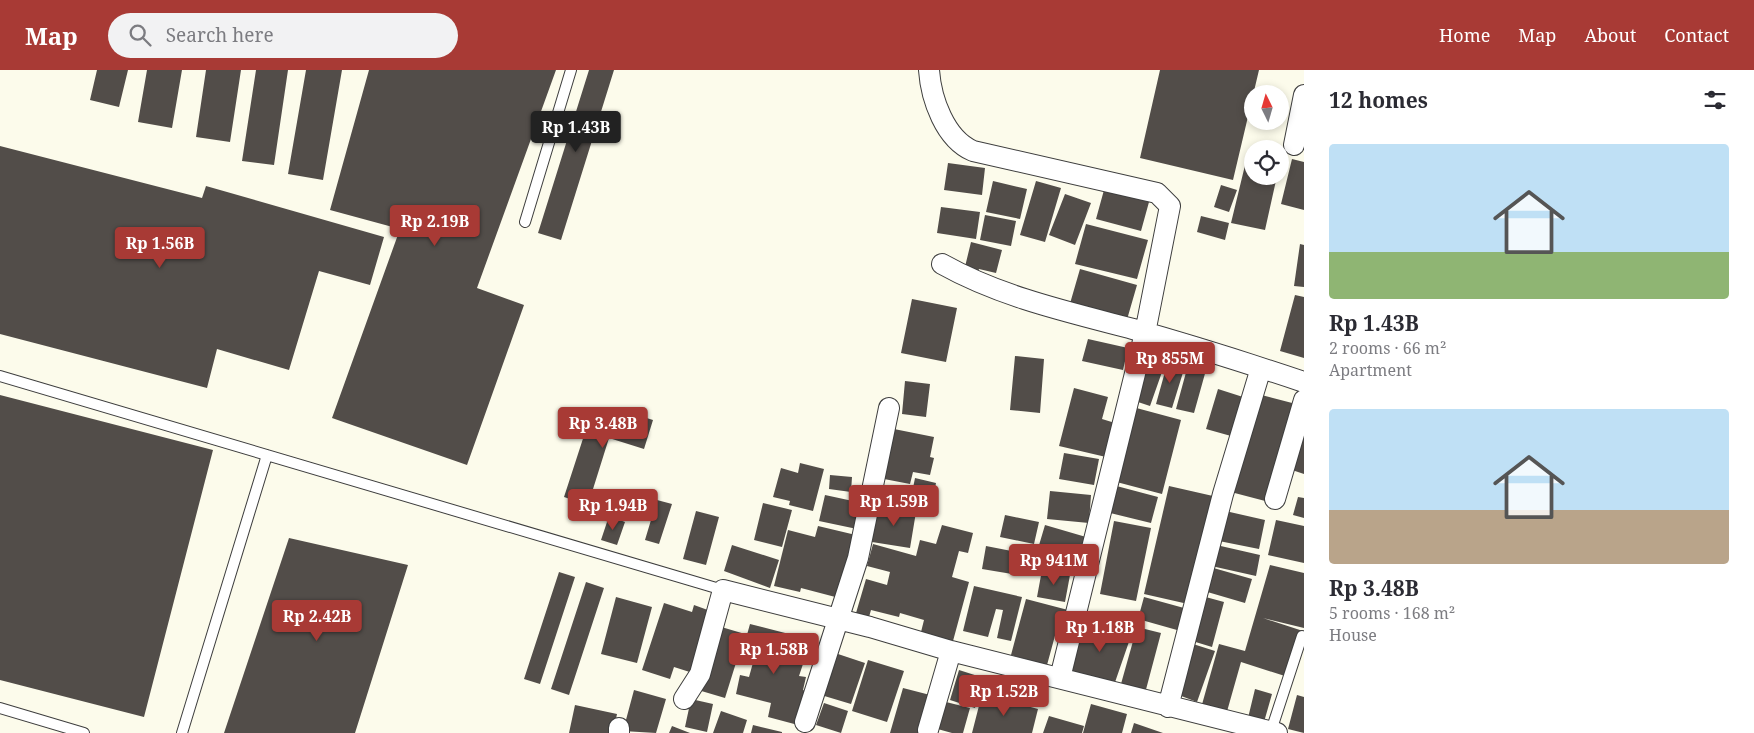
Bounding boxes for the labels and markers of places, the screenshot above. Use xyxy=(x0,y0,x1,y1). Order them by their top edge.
pin: Rp 1.43B xyxy=(524,111,628,153)
pin: Rp 2.19B xyxy=(383,204,487,247)
pin: Rp 1.56B xyxy=(108,226,212,269)
pin: Rp 855M xyxy=(1124,342,1216,384)
pin: Rp 3.48B xyxy=(551,406,655,449)
pin: Rp 1.59B xyxy=(842,484,946,527)
pin: Rp 1.94B xyxy=(561,488,665,531)
pin: Rp 941M xyxy=(1008,544,1100,586)
pin: Rp 2.42B xyxy=(265,600,369,642)
pin: Rp 1.18B xyxy=(1048,610,1152,653)
pin: Rp 1.58B xyxy=(722,632,826,675)
pin: Rp 1.52B xyxy=(952,674,1056,717)

